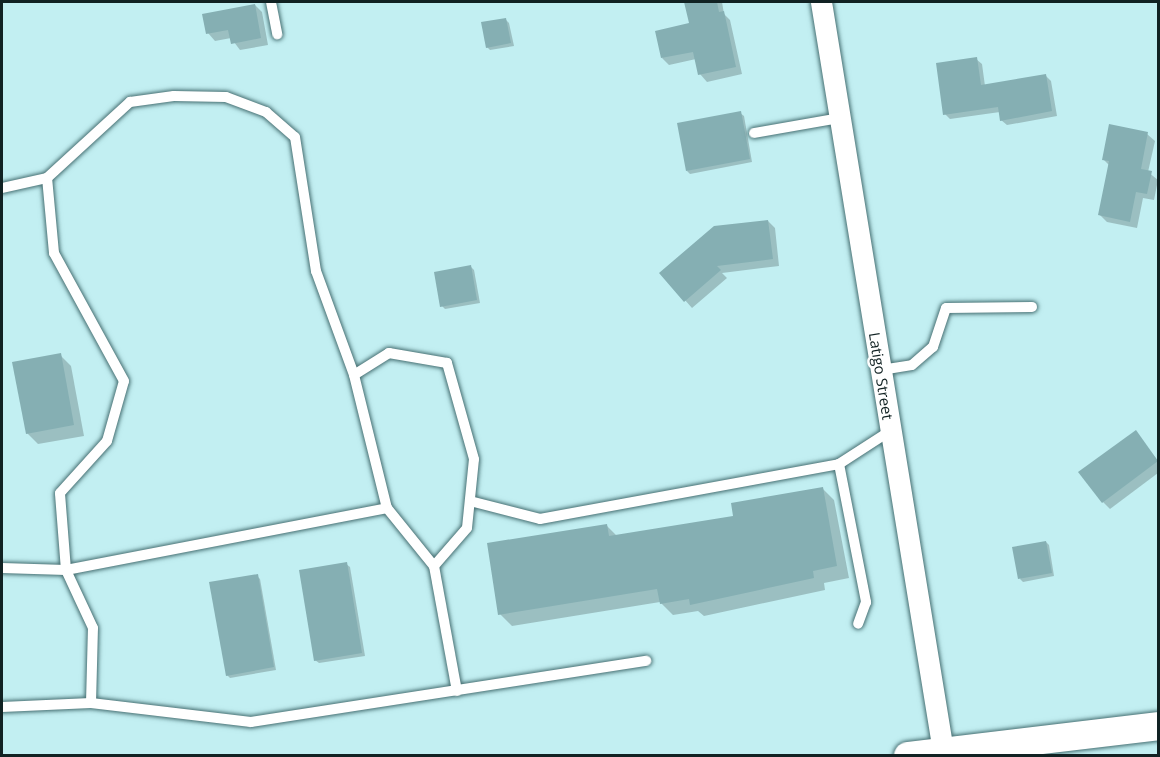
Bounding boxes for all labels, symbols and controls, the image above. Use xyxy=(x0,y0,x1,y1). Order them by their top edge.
street label: Latigo Street xyxy=(865,331,897,421)

